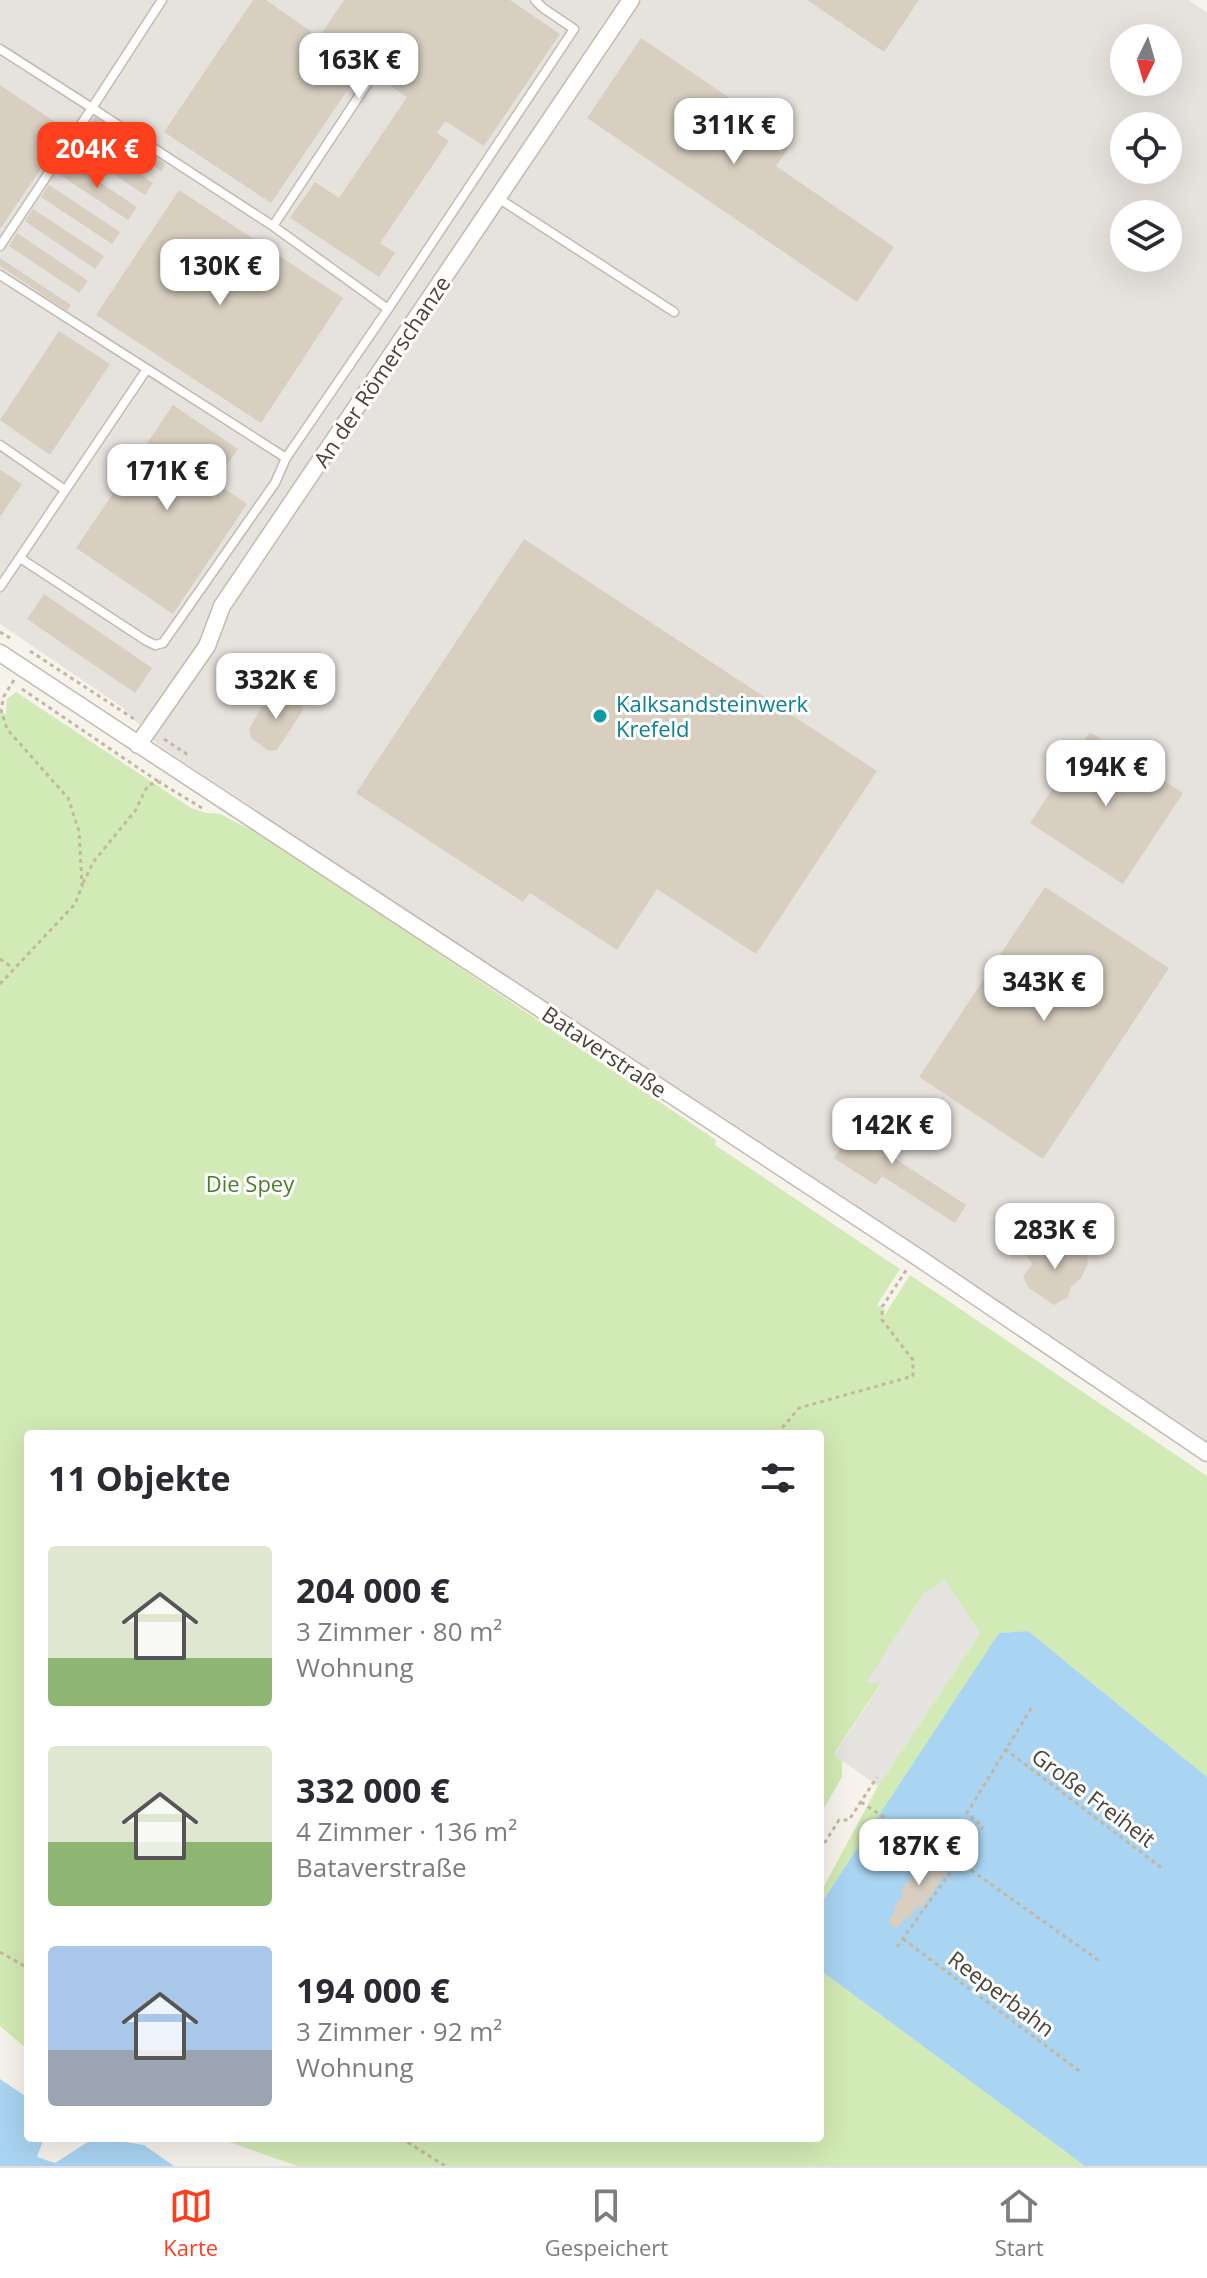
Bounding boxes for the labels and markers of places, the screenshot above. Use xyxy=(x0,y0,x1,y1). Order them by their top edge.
pin: 163K € xyxy=(294,33,424,101)
pin: 311K € xyxy=(669,98,799,166)
pin: 204K € xyxy=(32,122,162,190)
pin: 130K € xyxy=(155,239,285,307)
pin: 171K € xyxy=(102,444,232,512)
pin: 332K € xyxy=(211,653,341,721)
place label: Kalksandsteinwerk Krefeld xyxy=(616,688,809,743)
marker: Kalksandsteinwerk Krefeld xyxy=(591,707,609,725)
pin: 194K € xyxy=(1041,740,1171,808)
pin: 343K € xyxy=(979,955,1109,1023)
pin: 142K € xyxy=(827,1098,957,1166)
pin: 283K € xyxy=(990,1203,1120,1271)
pin: 187K € xyxy=(854,1819,984,1887)

